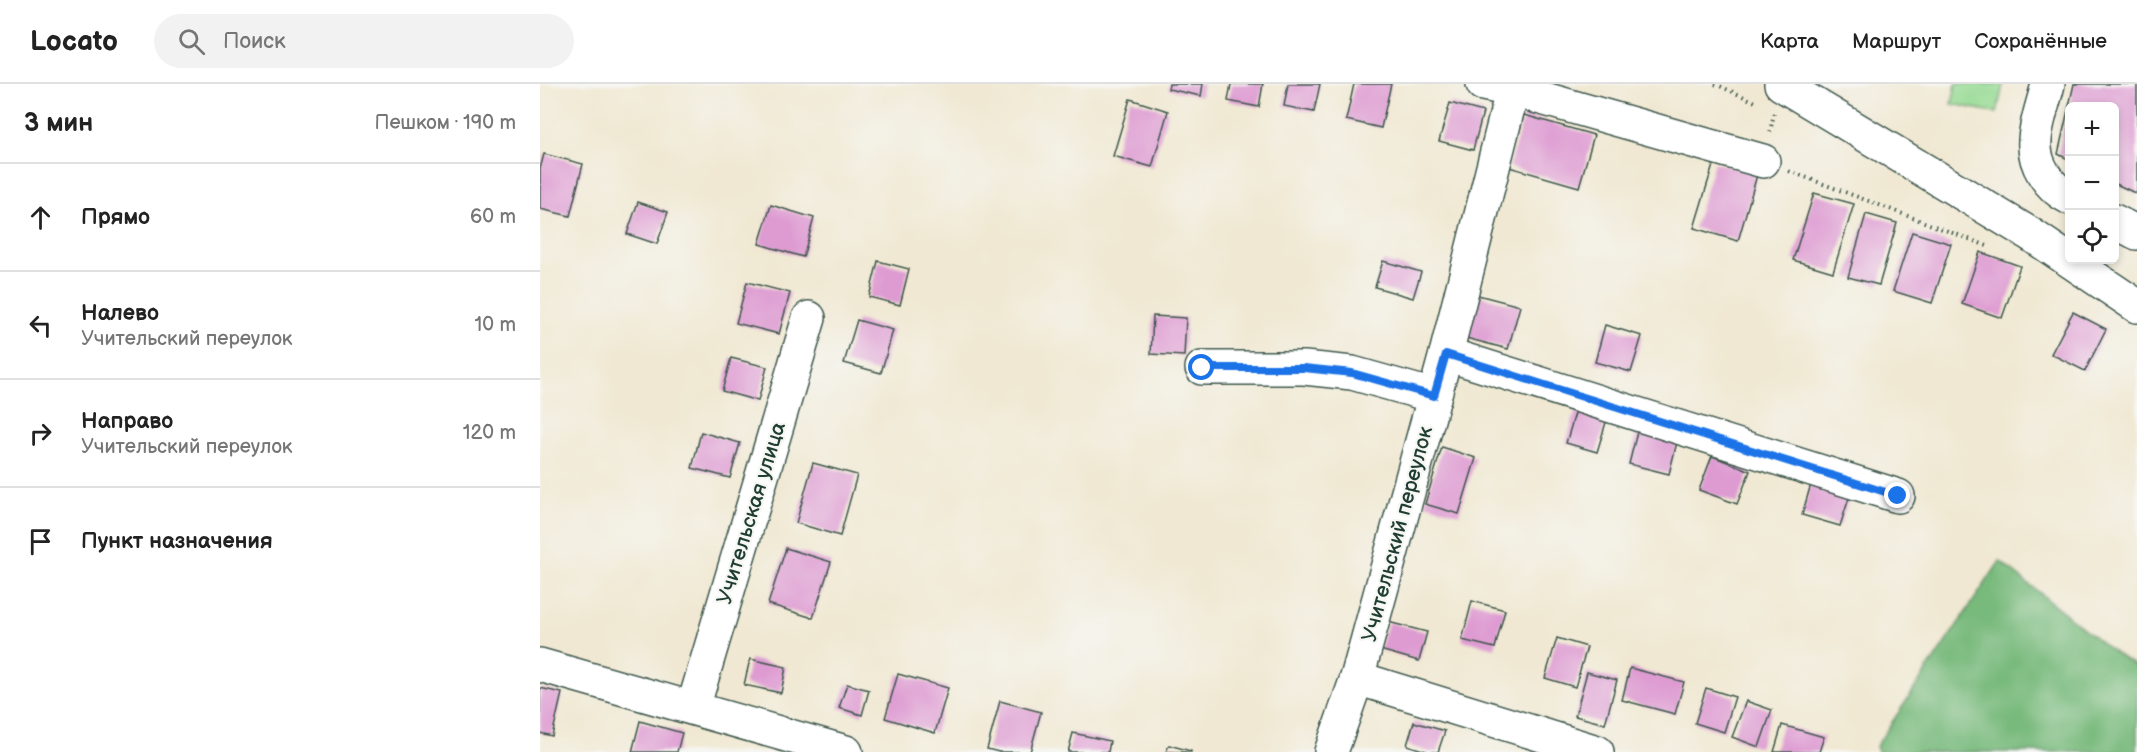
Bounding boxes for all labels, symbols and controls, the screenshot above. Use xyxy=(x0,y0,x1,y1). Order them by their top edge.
search box xyxy=(154,14,574,68)
text: Locato xyxy=(30,25,118,58)
icon: search xyxy=(175,25,208,58)
text: Поиск xyxy=(223,28,286,55)
text: Карта xyxy=(1760,29,1819,54)
text: Маршрут xyxy=(1852,29,1941,54)
text: Сохранённые xyxy=(1974,29,2107,54)
map controls xyxy=(2065,102,2119,264)
button: + xyxy=(2065,102,2119,156)
text: 3 мин xyxy=(24,108,93,139)
text: Пешком · 190 m xyxy=(375,111,516,135)
button: − xyxy=(2065,156,2119,210)
icon: ahead xyxy=(24,201,57,234)
text: Прямо xyxy=(81,204,150,231)
text: 60 m xyxy=(470,205,516,229)
button: locate xyxy=(2065,210,2119,264)
text: Налево xyxy=(81,300,159,327)
icon: left xyxy=(24,309,57,342)
text: 10 m xyxy=(475,313,516,337)
text: Учительский переулок xyxy=(81,327,293,351)
route start xyxy=(1188,354,1214,380)
text: Направо xyxy=(81,408,173,435)
icon: right xyxy=(24,417,57,450)
street label: Учительская улица xyxy=(712,419,791,607)
text: 120 m xyxy=(463,421,516,445)
street label: Учительский переулок xyxy=(1357,424,1438,645)
text: Учительский переулок xyxy=(81,435,293,459)
route end xyxy=(1884,482,1910,508)
icon: arrive xyxy=(24,525,57,558)
text: Пункт назначения xyxy=(81,528,273,555)

